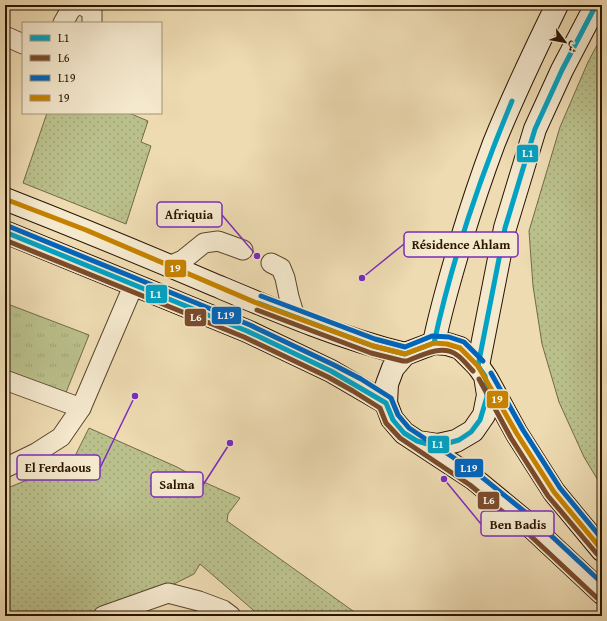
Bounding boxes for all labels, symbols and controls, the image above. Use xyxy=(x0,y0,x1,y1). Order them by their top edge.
legend xyxy=(22,22,162,114)
north arrow xyxy=(545,22,585,62)
text: L1 xyxy=(58,29,70,46)
text: ش xyxy=(564,38,583,56)
text: L6 xyxy=(58,49,70,66)
text: L19 xyxy=(58,69,76,86)
text: 19 xyxy=(58,89,70,106)
line badge: L1 xyxy=(516,144,539,163)
text: L1 xyxy=(522,145,534,161)
callout: Afriquia xyxy=(157,202,222,227)
text: Afriquia xyxy=(165,205,213,224)
callout: Résidence Ahlam xyxy=(404,232,518,257)
text: Résidence Ahlam xyxy=(412,235,511,254)
line badge: 19 xyxy=(164,259,187,278)
text: 19 xyxy=(169,260,181,276)
line badge: L1 xyxy=(145,284,168,304)
text: L1 xyxy=(150,286,162,302)
line badge: L19 xyxy=(211,306,242,325)
text: L19 xyxy=(217,307,235,323)
line badge: L6 xyxy=(184,308,207,327)
text: L6 xyxy=(190,309,202,325)
line badge: 19 xyxy=(486,390,509,409)
text: 19 xyxy=(491,391,503,407)
line badge: L1 xyxy=(427,435,450,454)
text: L1 xyxy=(432,436,444,452)
callout: El Ferdaous xyxy=(17,455,100,480)
text: El Ferdaous xyxy=(25,458,92,477)
line badge: L19 xyxy=(454,458,484,478)
text: L19 xyxy=(460,460,478,476)
callout: Salma xyxy=(151,472,203,497)
text: Salma xyxy=(159,475,195,494)
line badge: L6 xyxy=(477,491,500,510)
text: L6 xyxy=(483,492,495,508)
callout: Ben Badis xyxy=(481,511,554,536)
text: Ben Badis xyxy=(490,515,547,534)

